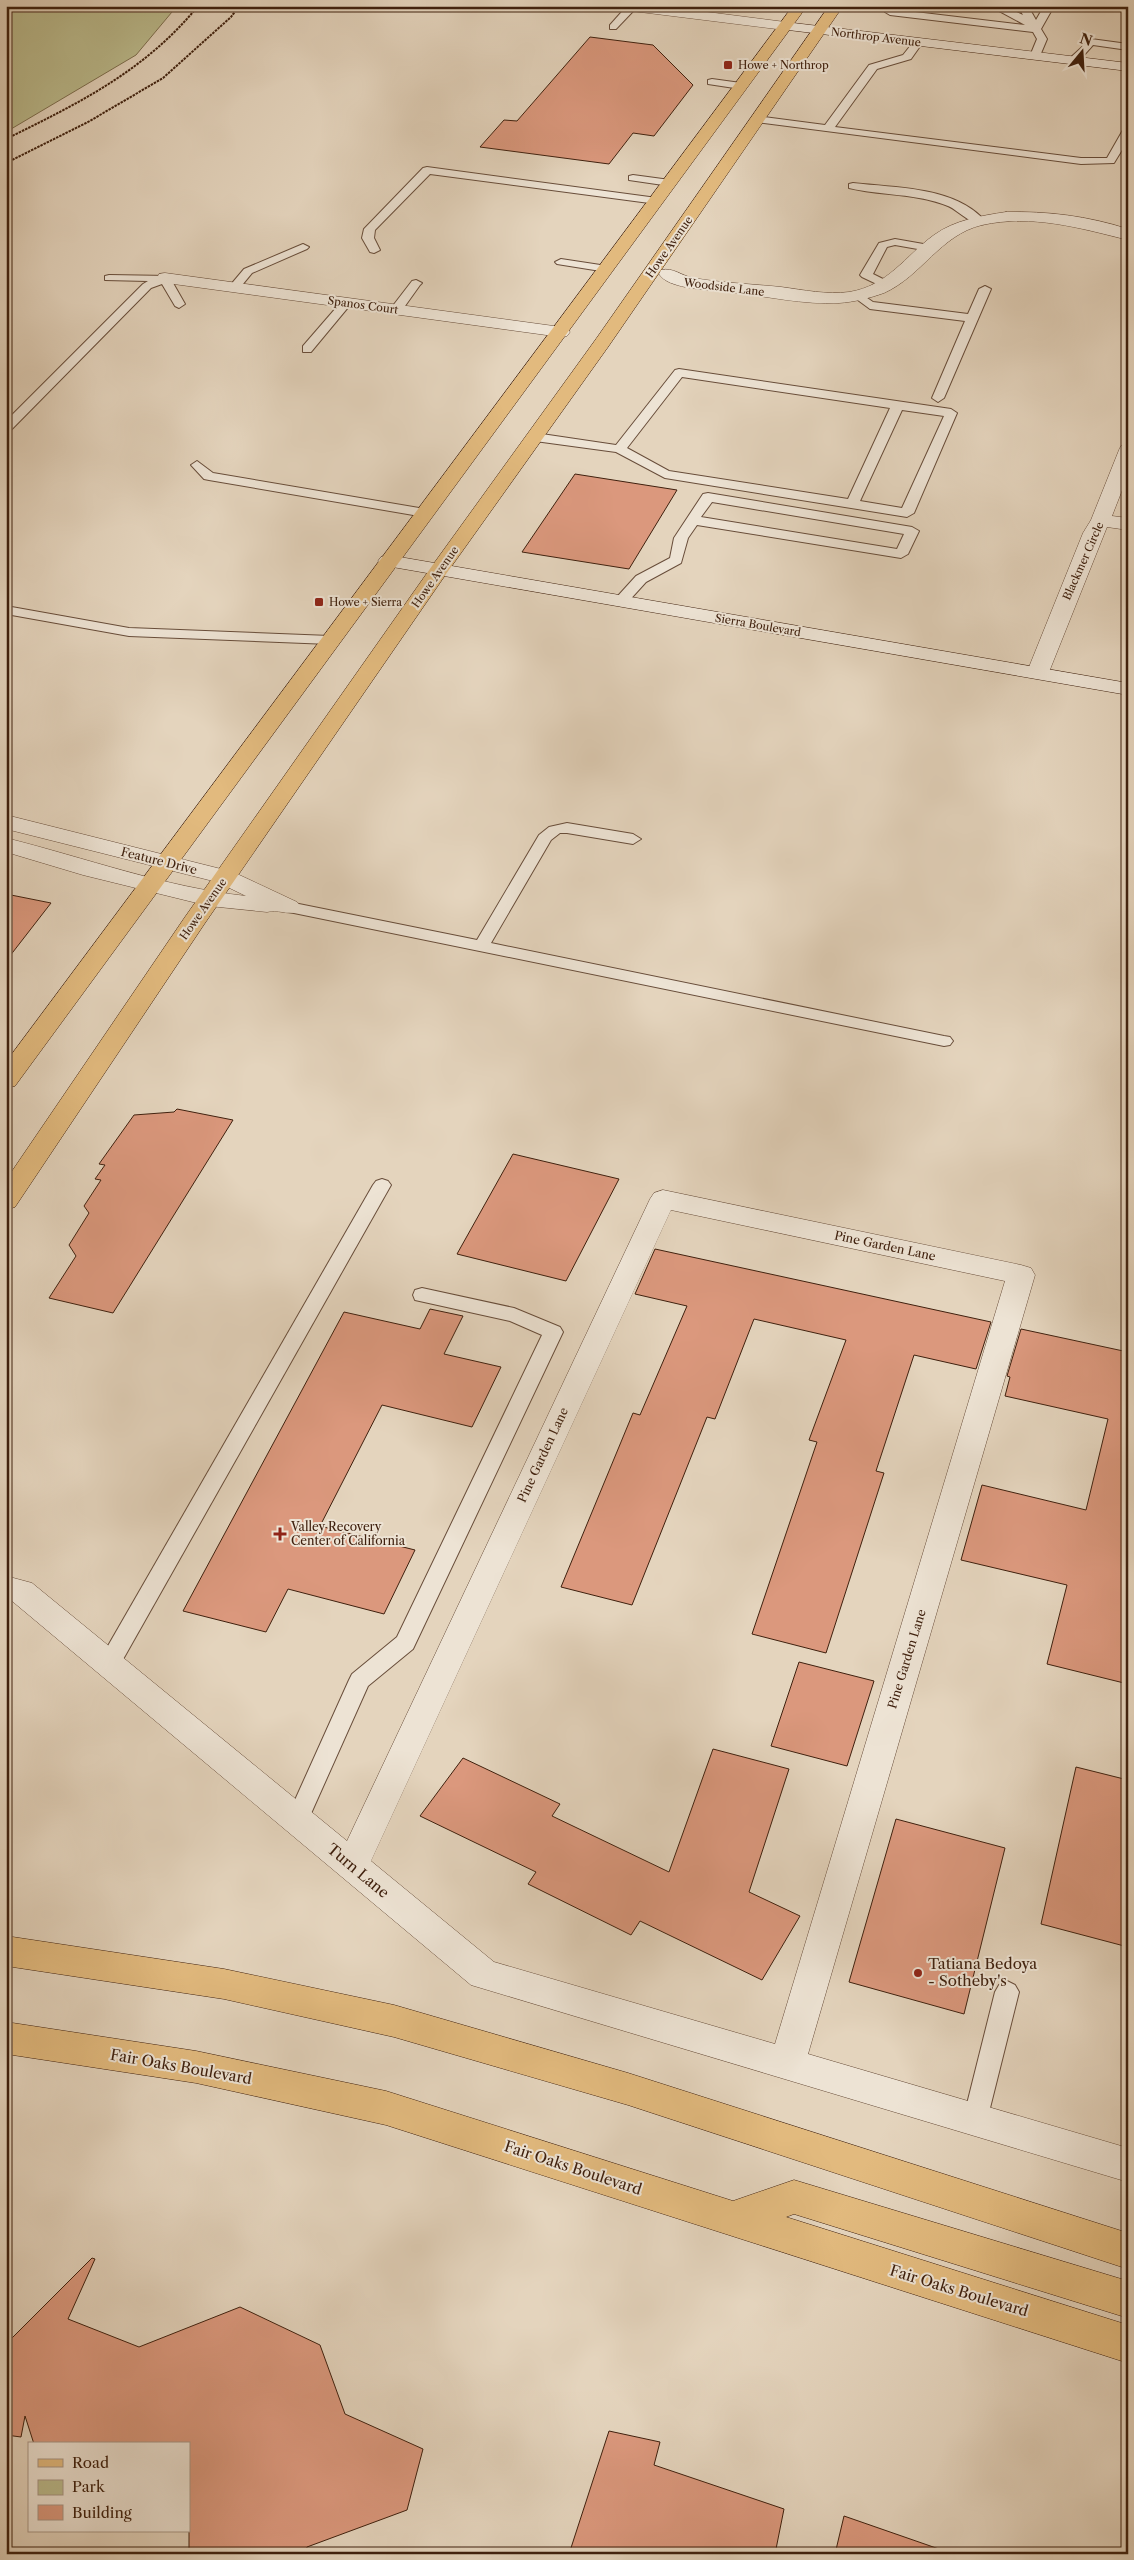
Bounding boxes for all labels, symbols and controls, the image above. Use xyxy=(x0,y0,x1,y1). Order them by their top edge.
street label: Northrop Avenue xyxy=(830,25,922,49)
north arrow xyxy=(1056,28,1106,78)
text: N xyxy=(1077,29,1095,50)
place label: Howe + Northrop xyxy=(738,58,829,72)
marker: Howe + Northrop xyxy=(722,59,734,71)
street label: Howe Avenue xyxy=(643,213,695,281)
street label: Woodside Lane xyxy=(682,275,765,299)
street label: Spanos Court xyxy=(327,293,399,317)
street label: Blackmer Circle xyxy=(1060,520,1106,602)
street label: Howe Avenue xyxy=(409,543,461,611)
place label: Howe + Sierra xyxy=(329,595,402,609)
marker: Howe + Sierra xyxy=(313,596,325,608)
street label: Sierra Boulevard xyxy=(714,611,802,639)
street label: Feature Drive xyxy=(119,844,199,877)
street label: Howe Avenue xyxy=(177,875,229,943)
street label: Pine Garden Lane xyxy=(833,1227,937,1264)
street label: Pine Garden Lane xyxy=(514,1405,571,1505)
place label: Valley Recovery Center of California xyxy=(290,1519,406,1548)
marker: Valley Recovery Center of California xyxy=(273,1527,287,1541)
street label: Pine Garden Lane xyxy=(884,1607,929,1710)
street label: Turn Lane xyxy=(323,1839,393,1902)
place label: Tatiana Bedoya - Sotheby's xyxy=(928,1954,1037,1990)
marker: Tatiana Bedoya - Sotheby's xyxy=(912,1967,924,1979)
street label: Fair Oaks Boulevard xyxy=(109,2045,253,2088)
street label: Fair Oaks Boulevard xyxy=(502,2136,644,2199)
street label: Fair Oaks Boulevard xyxy=(888,2260,1031,2321)
legend xyxy=(28,2442,190,2532)
text: Road xyxy=(72,2453,109,2472)
text: Park xyxy=(72,2477,106,2496)
text: Building xyxy=(72,2503,132,2522)

